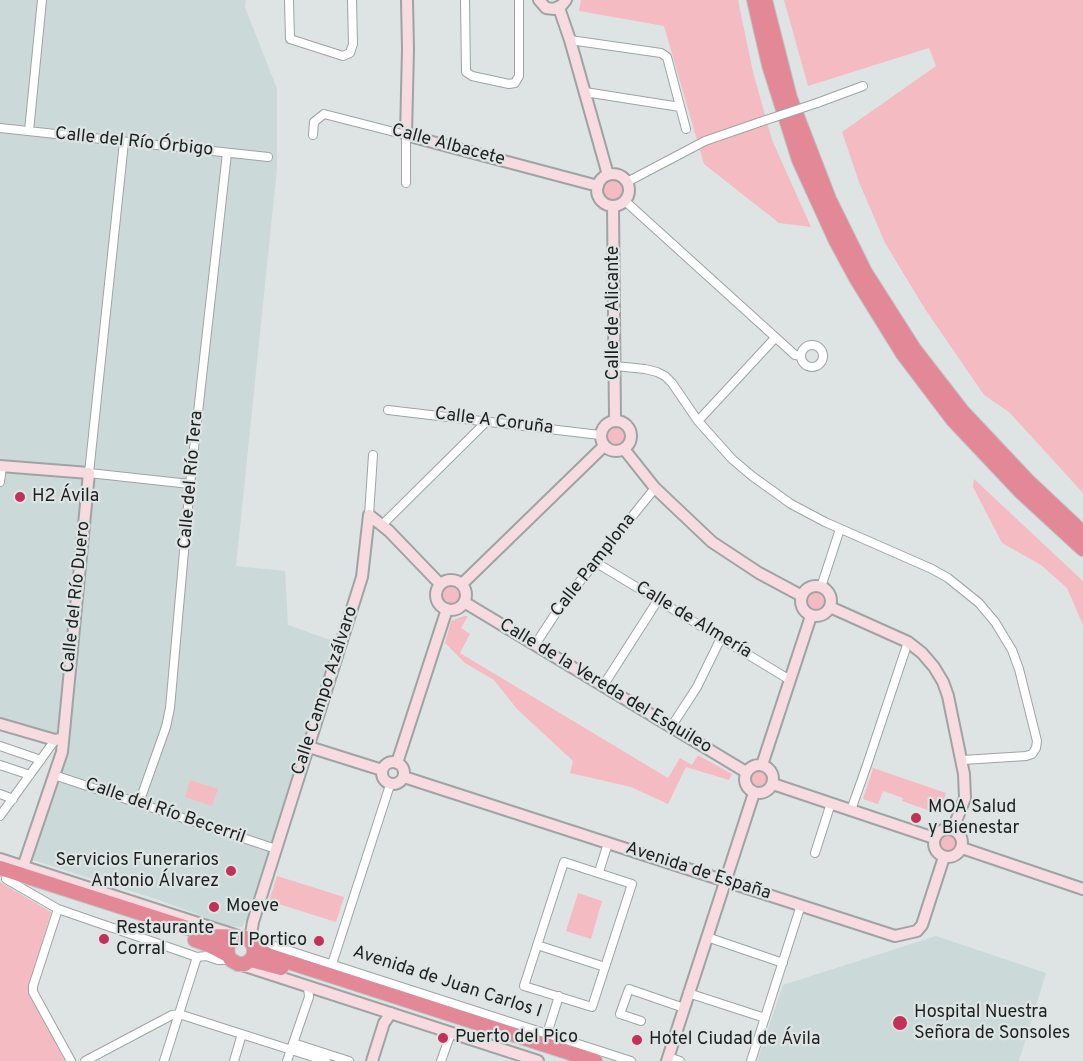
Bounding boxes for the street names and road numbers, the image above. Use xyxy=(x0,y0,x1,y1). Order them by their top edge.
street label: Calle Albacete xyxy=(389,120,507,172)
street label: Calle del Río Órbigo xyxy=(54,124,214,162)
street label: Calle de Alicante xyxy=(603,246,625,380)
street label: Calle A Coruña xyxy=(433,404,555,440)
street label: Calle del Río Tera xyxy=(175,410,209,550)
street label: Calle Pamplona xyxy=(547,510,641,622)
street label: Calle del Río Duero xyxy=(58,520,96,674)
street label: Calle de Almería xyxy=(631,578,755,664)
street label: Calle Campo Azálvaro xyxy=(288,604,364,778)
street label: Calle de la Vereda del Esquileo xyxy=(495,615,715,759)
street label: Calle del Río Becerril xyxy=(82,774,248,850)
street label: Avenida de España xyxy=(623,838,773,906)
street label: Avenida de Juan Carlos I xyxy=(350,942,544,1024)

